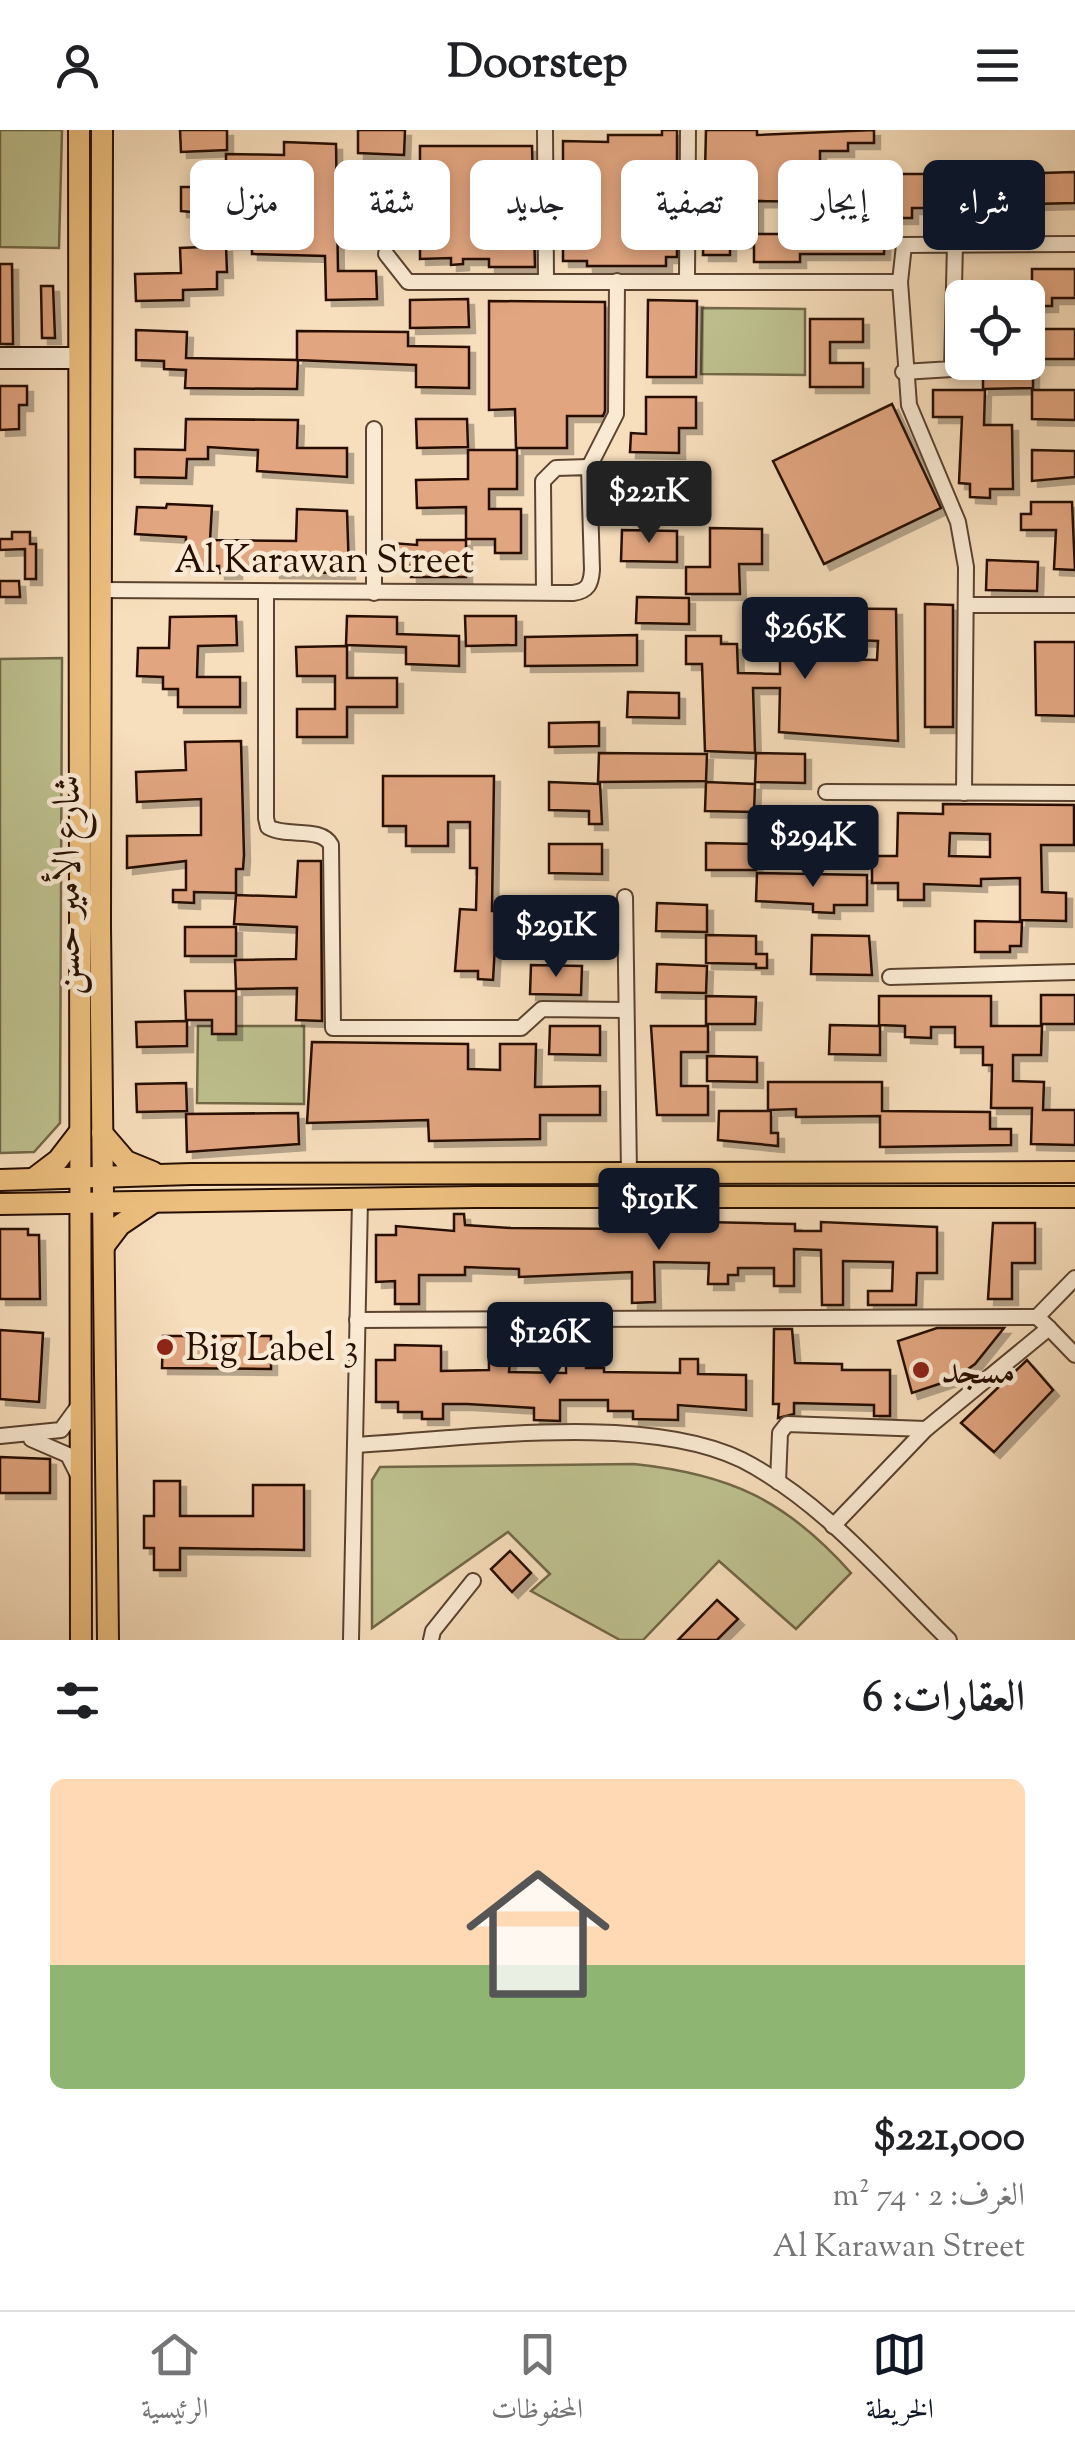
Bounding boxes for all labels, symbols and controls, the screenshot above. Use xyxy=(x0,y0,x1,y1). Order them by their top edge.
text: Doorstep xyxy=(447,33,628,98)
icon: person xyxy=(50,38,105,93)
icon: menu xyxy=(970,38,1025,93)
chip: منزل xyxy=(190,160,314,250)
chip: شقة xyxy=(334,160,450,250)
chip: جديد xyxy=(470,160,601,250)
chip: تصفية xyxy=(621,160,758,250)
chip: إيجار xyxy=(778,160,903,250)
chip: شراء xyxy=(923,160,1045,250)
map controls xyxy=(945,280,1045,380)
button: locate xyxy=(945,280,1045,380)
pin: $221K xyxy=(579,461,719,546)
text: $221K xyxy=(608,470,690,516)
street label: Al Karawan Street xyxy=(174,536,474,590)
pin: $265K xyxy=(735,597,875,682)
text: $265K xyxy=(764,606,846,652)
street label: شارع الأمير حسن xyxy=(41,775,97,995)
pin: $294K xyxy=(743,805,883,890)
text: $294K xyxy=(770,814,856,860)
pin: $291K xyxy=(486,895,626,980)
text: $291K xyxy=(515,904,597,950)
pin: $191K xyxy=(589,1168,729,1253)
text: $191K xyxy=(620,1177,698,1223)
pin: $126K xyxy=(480,1302,620,1387)
text: $126K xyxy=(509,1311,591,1357)
place label: Big Label 3 xyxy=(185,1324,359,1378)
marker: Big Label 3 xyxy=(154,1336,176,1358)
place label: مسجد xyxy=(941,1347,1016,1401)
marker: مسجد xyxy=(910,1359,932,1381)
text: العقارات: 6 xyxy=(862,1670,1025,1730)
icon: filters xyxy=(50,1673,105,1728)
icon: home xyxy=(448,1844,628,2024)
text: $221,000 xyxy=(873,2109,1025,2169)
text: الغرف: 2 · 74 m² xyxy=(832,2174,1025,2220)
text: Al Karawan Street xyxy=(772,2225,1025,2271)
tab: الرئيسية xyxy=(141,2327,208,2436)
tab: المحفوظات xyxy=(491,2327,583,2436)
tab: الخريطة xyxy=(866,2327,934,2436)

